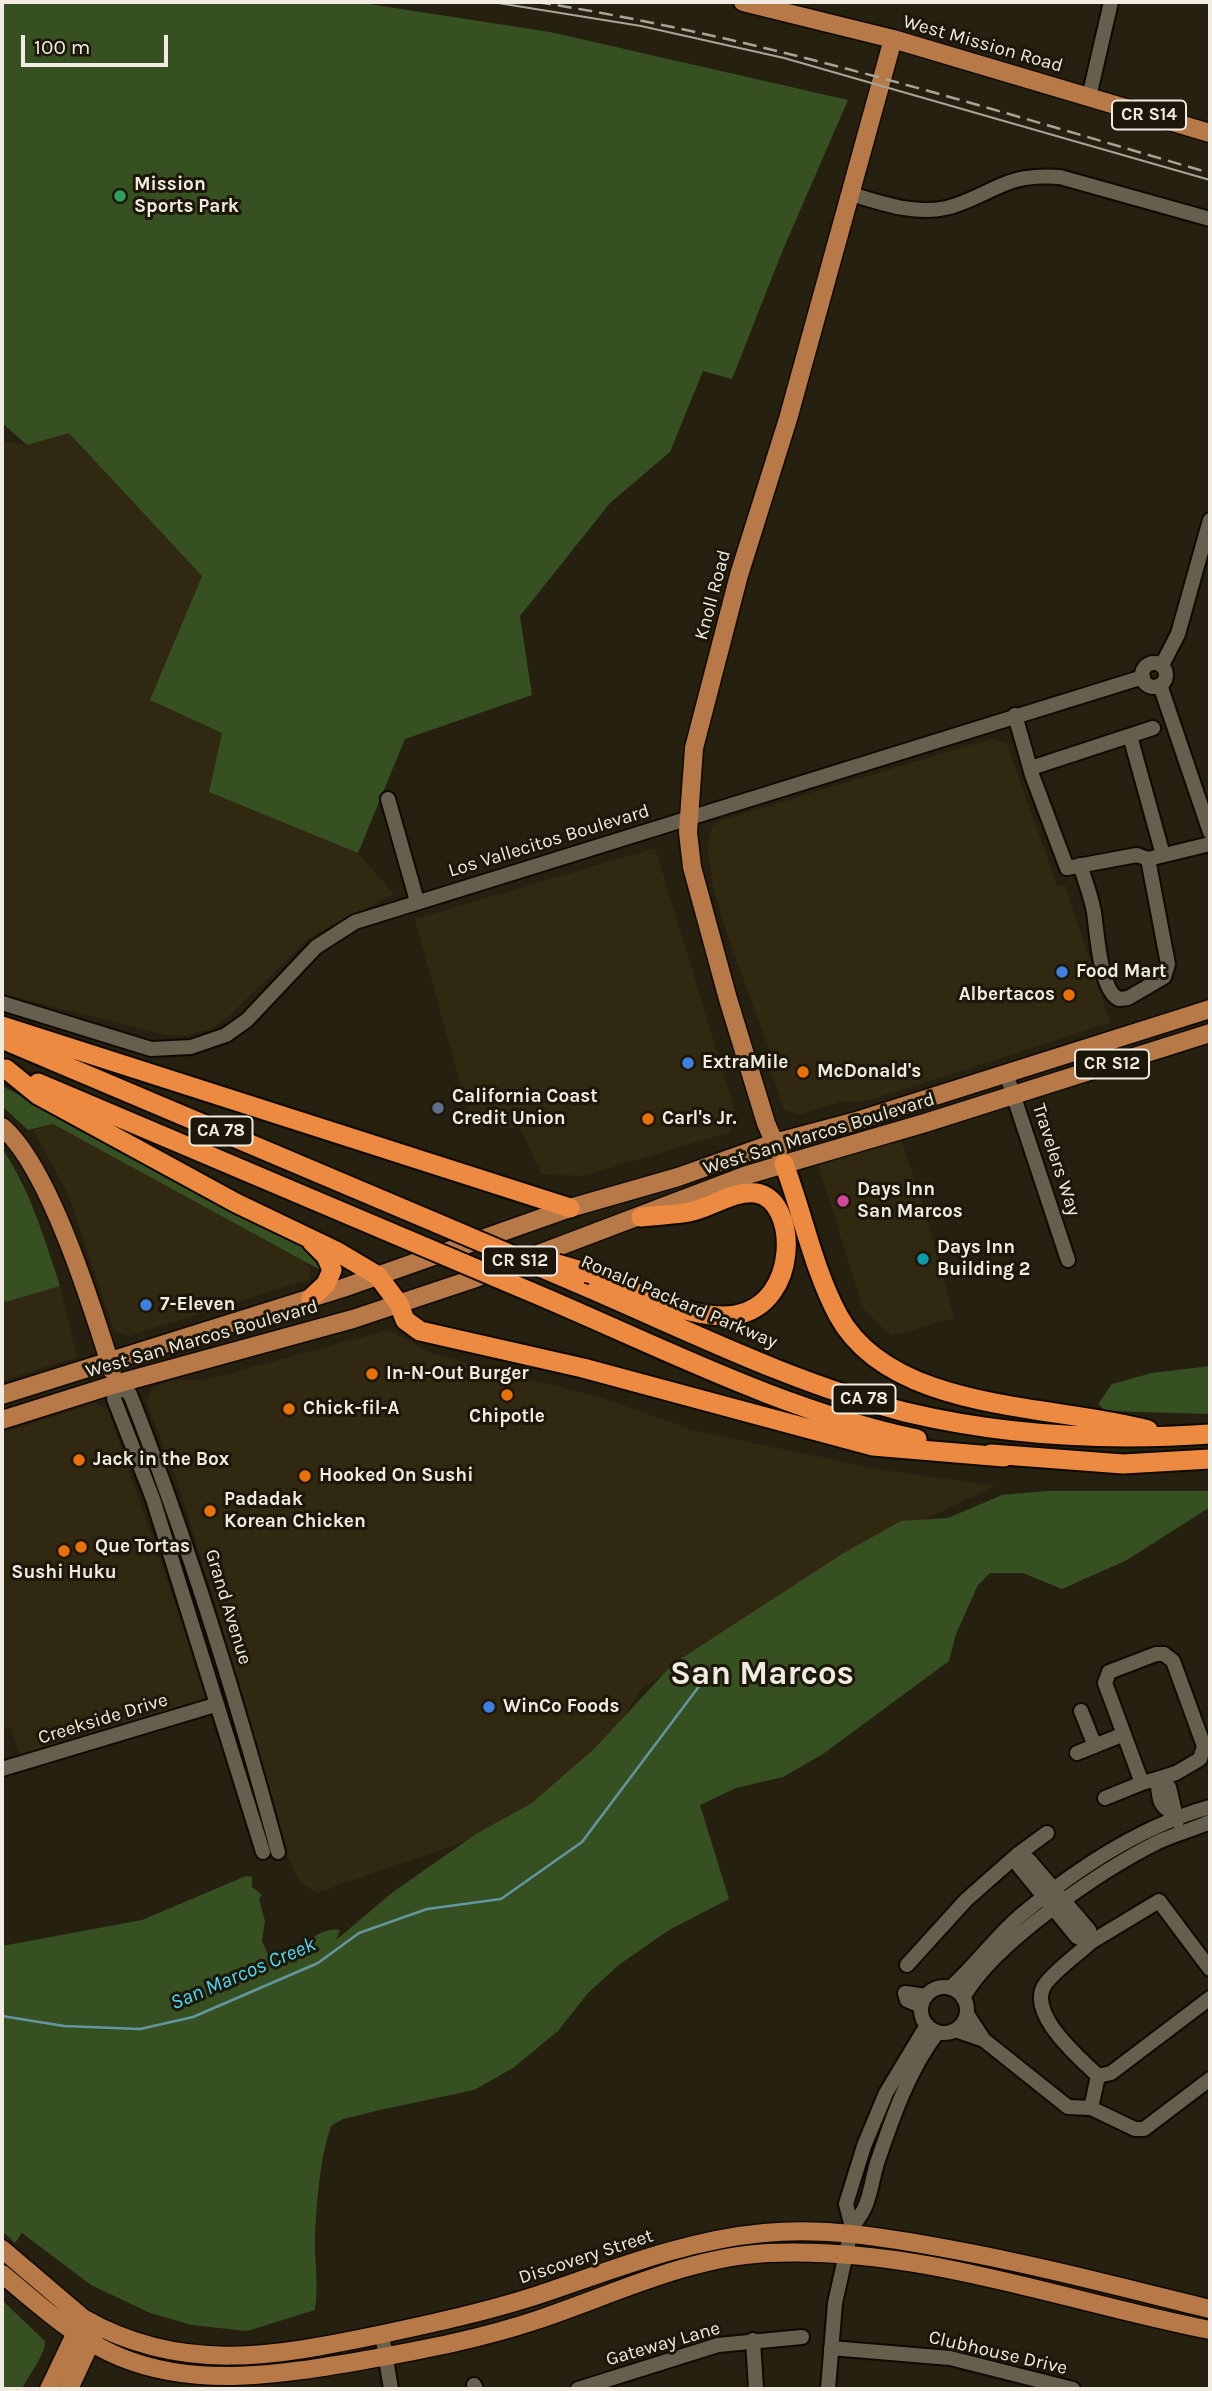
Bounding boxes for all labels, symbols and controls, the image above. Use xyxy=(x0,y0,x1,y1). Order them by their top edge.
street label: West Mission Road xyxy=(900,10,1066,78)
scale bar xyxy=(24,21,172,65)
text: 100 m xyxy=(34,35,91,59)
road number: CR S14 xyxy=(1112,100,1186,130)
place label: Mission Sports Park xyxy=(134,174,239,218)
marker: Mission Sports Park xyxy=(112,188,128,204)
street label: Knoll Road xyxy=(690,547,736,643)
street label: Los Vallecitos Boulevard xyxy=(446,800,652,882)
place label: Food Mart xyxy=(1076,961,1166,983)
marker: Food Mart xyxy=(1054,964,1070,980)
place label: Albertacos xyxy=(959,984,1055,1006)
marker: Albertacos xyxy=(1061,987,1077,1003)
road number: CR S12 xyxy=(1075,1050,1149,1078)
place label: ExtraMile xyxy=(702,1052,788,1074)
marker: ExtraMile xyxy=(680,1055,696,1071)
place label: McDonald's xyxy=(817,1061,921,1083)
marker: McDonald's xyxy=(795,1064,811,1080)
place label: California Coast Credit Union xyxy=(452,1086,598,1130)
street label: West San Marcos Boulevard xyxy=(701,1088,937,1180)
marker: California Coast Credit Union xyxy=(430,1100,446,1116)
street label: Travelers Way xyxy=(1027,1101,1085,1219)
place label: Carl's Jr. xyxy=(662,1108,737,1130)
marker: Carl's Jr. xyxy=(640,1111,656,1127)
road number: CA 78 xyxy=(190,1116,252,1146)
place label: Days Inn San Marcos xyxy=(857,1179,963,1223)
marker: Days Inn San Marcos xyxy=(835,1193,851,1209)
place label: Days Inn Building 2 xyxy=(937,1237,1030,1281)
road number: CR S12 xyxy=(483,1246,557,1276)
street label: Ronald Packard Parkway xyxy=(577,1250,781,1354)
marker: Days Inn Building 2 xyxy=(915,1251,931,1267)
place label: 7-Eleven xyxy=(160,1294,235,1316)
street label: West San Marcos Boulevard xyxy=(83,1295,321,1383)
marker: 7-Eleven xyxy=(138,1297,154,1313)
place label: In-N-Out Burger xyxy=(386,1363,529,1385)
marker: In-N-Out Burger xyxy=(364,1366,380,1382)
road number: CA 78 xyxy=(832,1384,896,1414)
marker: Chipotle xyxy=(499,1387,515,1403)
place label: Chick-fil-A xyxy=(303,1398,399,1420)
marker: Chick-fil-A xyxy=(281,1401,297,1417)
place label: Chipotle xyxy=(469,1406,545,1428)
place label: Jack in the Box xyxy=(93,1449,229,1471)
marker: Jack in the Box xyxy=(71,1452,87,1468)
place label: Hooked On Sushi xyxy=(319,1465,473,1487)
marker: Hooked On Sushi xyxy=(297,1468,313,1484)
place label: Padadak Korean Chicken xyxy=(224,1489,366,1533)
marker: Padadak Korean Chicken xyxy=(202,1503,218,1519)
place label: Que Tortas xyxy=(95,1536,190,1558)
marker: Que Tortas xyxy=(73,1539,89,1555)
marker: Sushi Huku xyxy=(56,1543,72,1559)
street label: Grand Avenue xyxy=(200,1547,256,1667)
place label: Sushi Huku xyxy=(11,1562,117,1584)
district label: San Marcos xyxy=(670,1655,854,1695)
street label: Creekside Drive xyxy=(35,1688,171,1750)
place label: WinCo Foods xyxy=(503,1696,620,1718)
marker: WinCo Foods xyxy=(481,1699,497,1715)
water label: San Marcos Creek xyxy=(167,1932,319,2016)
street label: Discovery Street xyxy=(516,2225,656,2289)
street label: Gateway Lane xyxy=(603,2317,723,2371)
street label: Clubhouse Drive xyxy=(926,2326,1070,2380)

